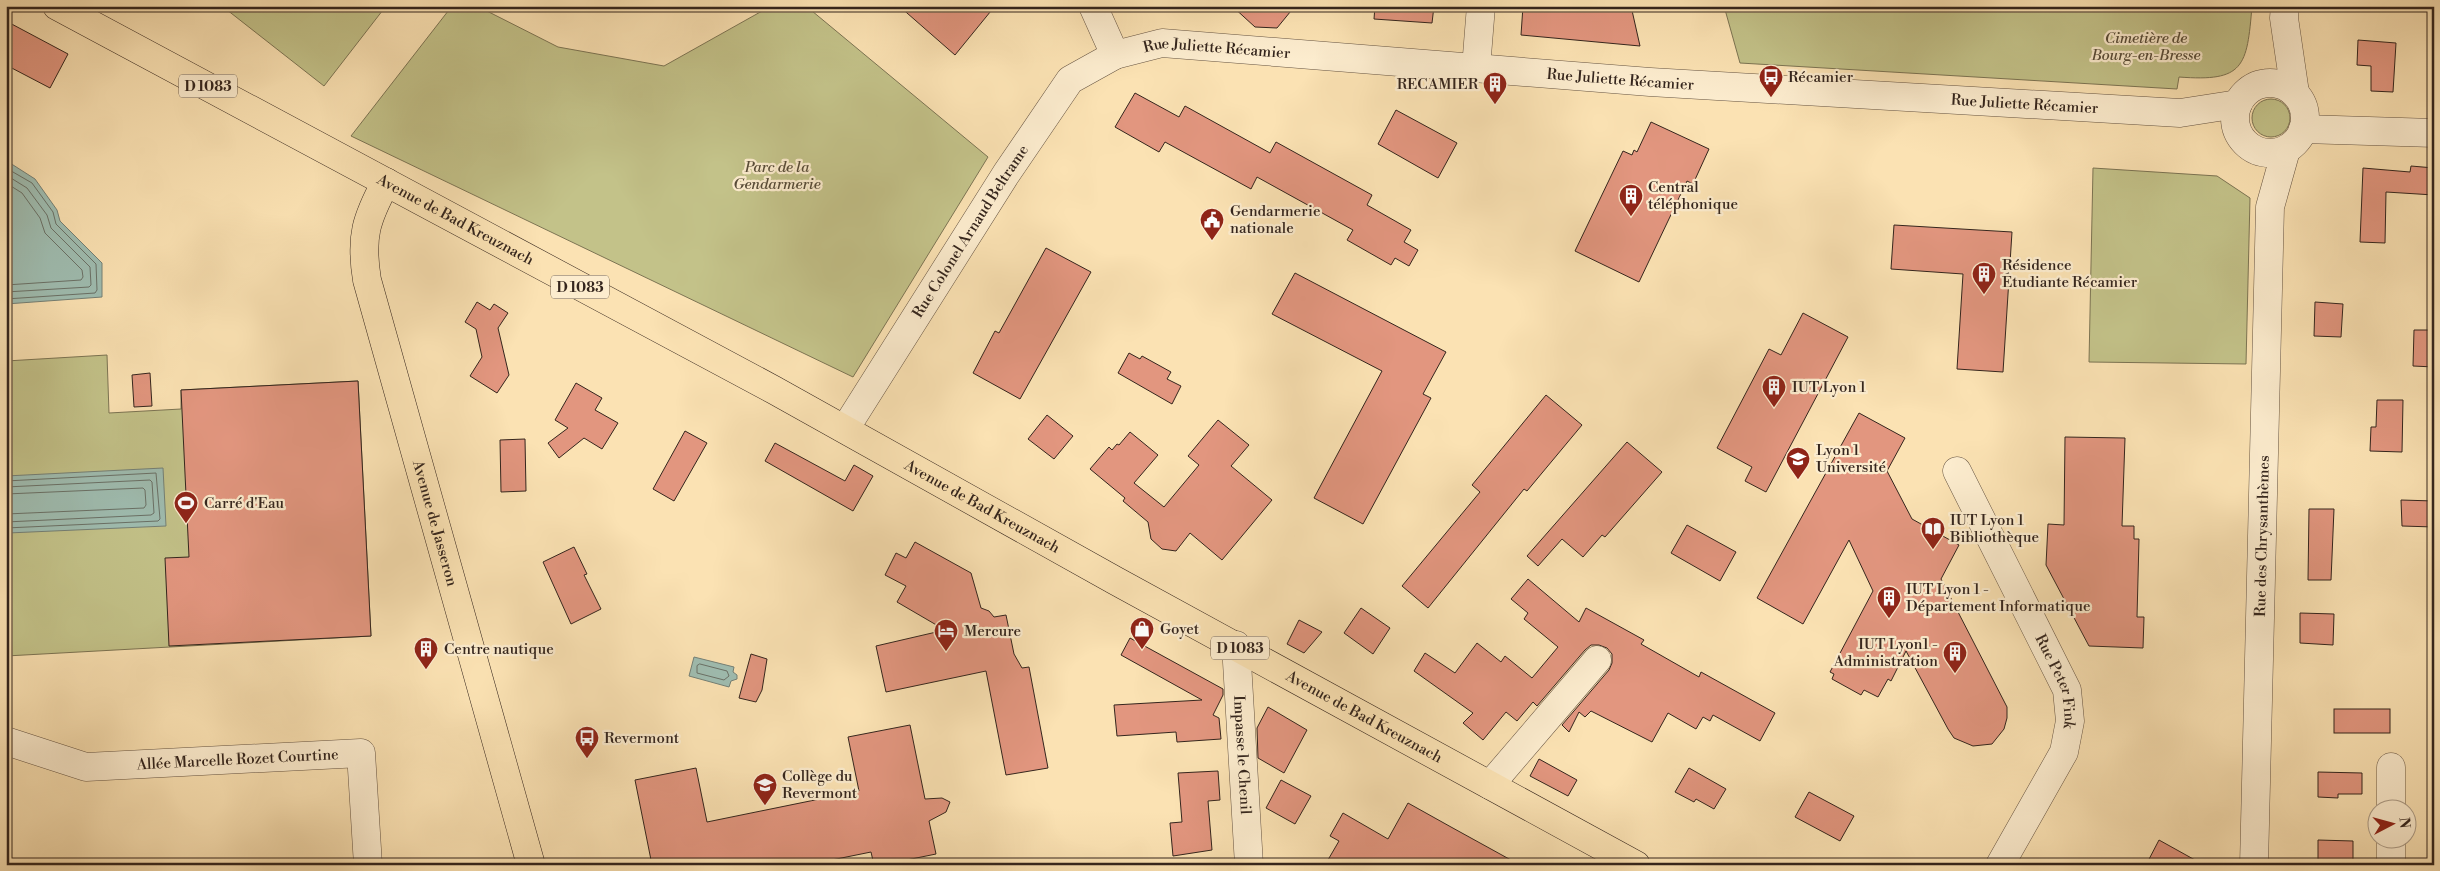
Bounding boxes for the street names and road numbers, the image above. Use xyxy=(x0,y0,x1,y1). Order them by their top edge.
street label: Rue Juliette Récamier xyxy=(1141,34,1292,63)
street label: Rue Juliette Récamier xyxy=(1546,65,1695,95)
road number: D 1083 xyxy=(179,74,237,98)
street label: Rue Juliette Récamier xyxy=(1950,91,2099,118)
street label: Rue Colonel Arnaud Beltrame xyxy=(908,141,1033,322)
street label: Avenue de Bad Kreuznach xyxy=(373,170,537,270)
road number: D 1083 xyxy=(551,276,609,298)
street label: Avenue de Bad Kreuznach xyxy=(900,455,1063,558)
street label: Rue des Chrysanthèmes xyxy=(2251,455,2274,617)
street label: Avenue de Jasseron xyxy=(408,457,461,589)
street label: Rue Peter Fink xyxy=(2031,631,2079,732)
road number: D 1083 xyxy=(1211,636,1269,660)
street label: Avenue de Bad Kreuznach xyxy=(1282,666,1446,767)
street label: Impasse le Chenil xyxy=(1229,695,1255,815)
street label: Allée Marcelle Rozet Courtine xyxy=(135,745,339,774)

